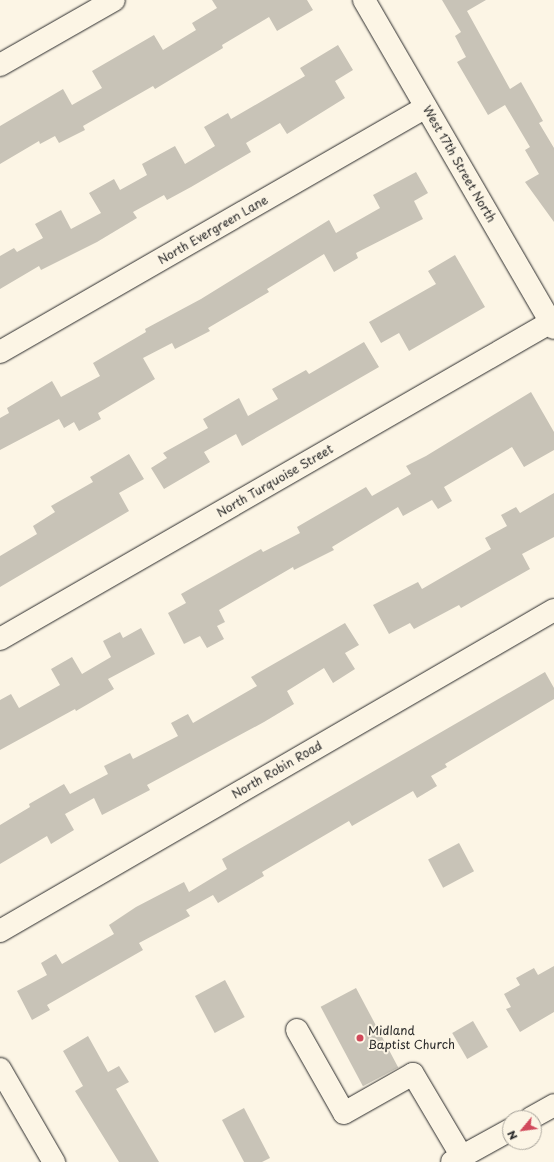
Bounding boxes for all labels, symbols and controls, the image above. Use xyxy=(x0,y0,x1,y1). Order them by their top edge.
street label: West 17th Street North xyxy=(420,103,498,225)
street label: North Evergreen Lane xyxy=(154,192,272,268)
street label: North Turquoise Street xyxy=(214,442,336,520)
street label: North Robin Road xyxy=(229,738,325,802)
place label: Midland Baptist Church xyxy=(368,1024,455,1052)
marker: Midland Baptist Church xyxy=(355,1033,365,1043)
north arrow xyxy=(502,1110,542,1150)
text: N xyxy=(502,1128,521,1144)

